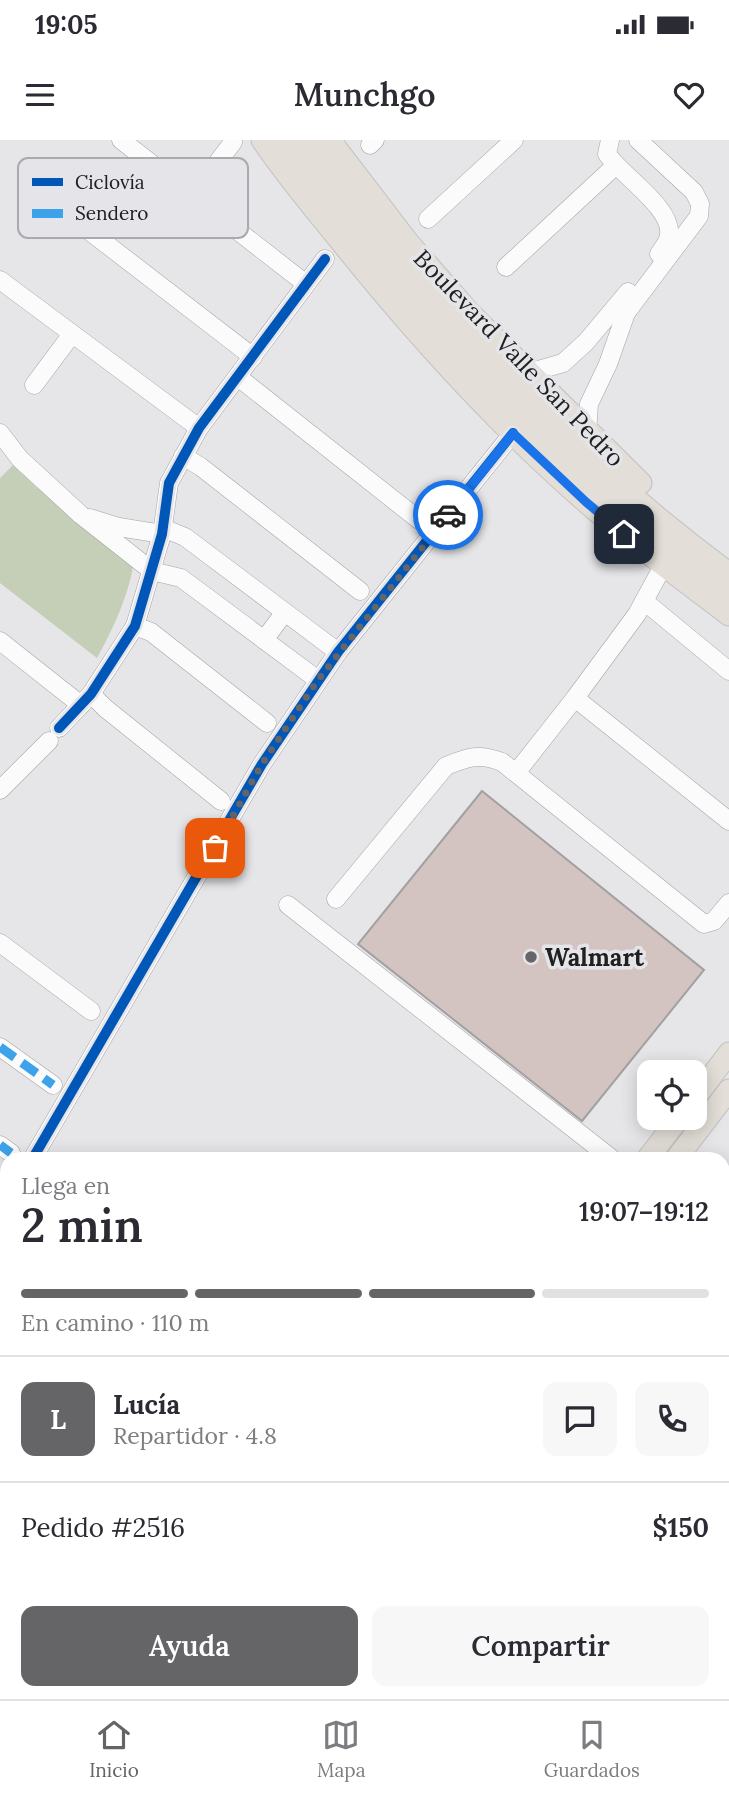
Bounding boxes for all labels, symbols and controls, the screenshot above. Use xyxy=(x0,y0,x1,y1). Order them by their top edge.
text: 19:05 xyxy=(35,8,98,41)
text: Munchgo xyxy=(294,74,435,115)
icon: menu xyxy=(21,76,59,114)
icon: heart xyxy=(670,76,708,114)
legend xyxy=(18,158,248,238)
text: Ciclovía xyxy=(75,170,145,194)
text: Sendero xyxy=(75,201,148,225)
street label: Boulevard Valle San Pedro xyxy=(407,243,631,473)
courier xyxy=(413,480,483,550)
icon: car xyxy=(429,496,467,534)
pin xyxy=(594,504,654,564)
icon: home xyxy=(605,515,643,553)
pin xyxy=(185,818,245,878)
icon: bag xyxy=(196,829,234,867)
place label: Walmart xyxy=(545,942,645,973)
marker: Walmart xyxy=(523,949,539,965)
map controls xyxy=(637,1060,707,1130)
button: locate xyxy=(637,1060,707,1130)
text: Llega en xyxy=(21,1171,110,1200)
text: 19:07–19:12 xyxy=(579,1195,709,1228)
text: 2 min xyxy=(21,1196,143,1255)
text: En camino · 110 m xyxy=(21,1308,209,1337)
button: chat xyxy=(543,1382,617,1456)
button: phone xyxy=(635,1382,709,1456)
text: Lucía xyxy=(113,1388,180,1421)
text: L xyxy=(50,1403,66,1436)
text: Repartidor · 4.8 xyxy=(113,1421,277,1450)
text: Pedido #2516 xyxy=(21,1511,185,1544)
text: $150 xyxy=(653,1511,709,1544)
button: Ayuda xyxy=(21,1606,358,1686)
button: Compartir xyxy=(372,1606,709,1686)
tab: Inicio xyxy=(89,1716,139,1782)
tab: Mapa xyxy=(317,1716,365,1782)
tab: Guardados xyxy=(544,1716,640,1782)

